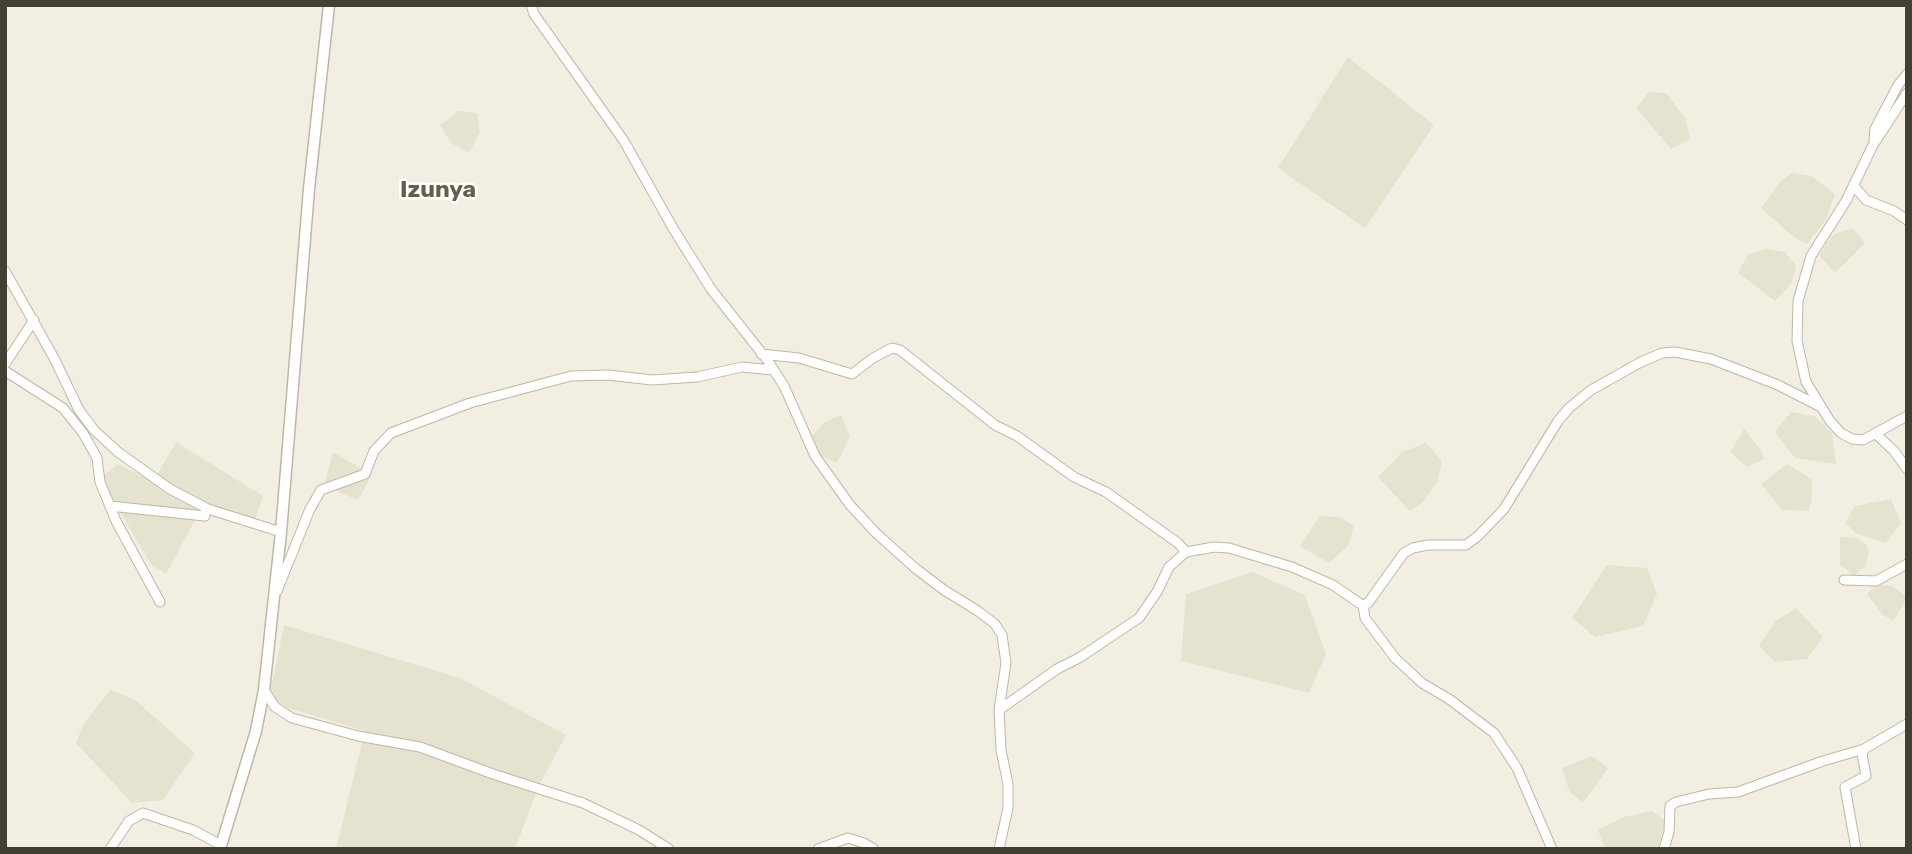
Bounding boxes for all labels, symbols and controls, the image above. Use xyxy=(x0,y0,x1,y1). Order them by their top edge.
district label: Izunya xyxy=(400,176,476,204)

